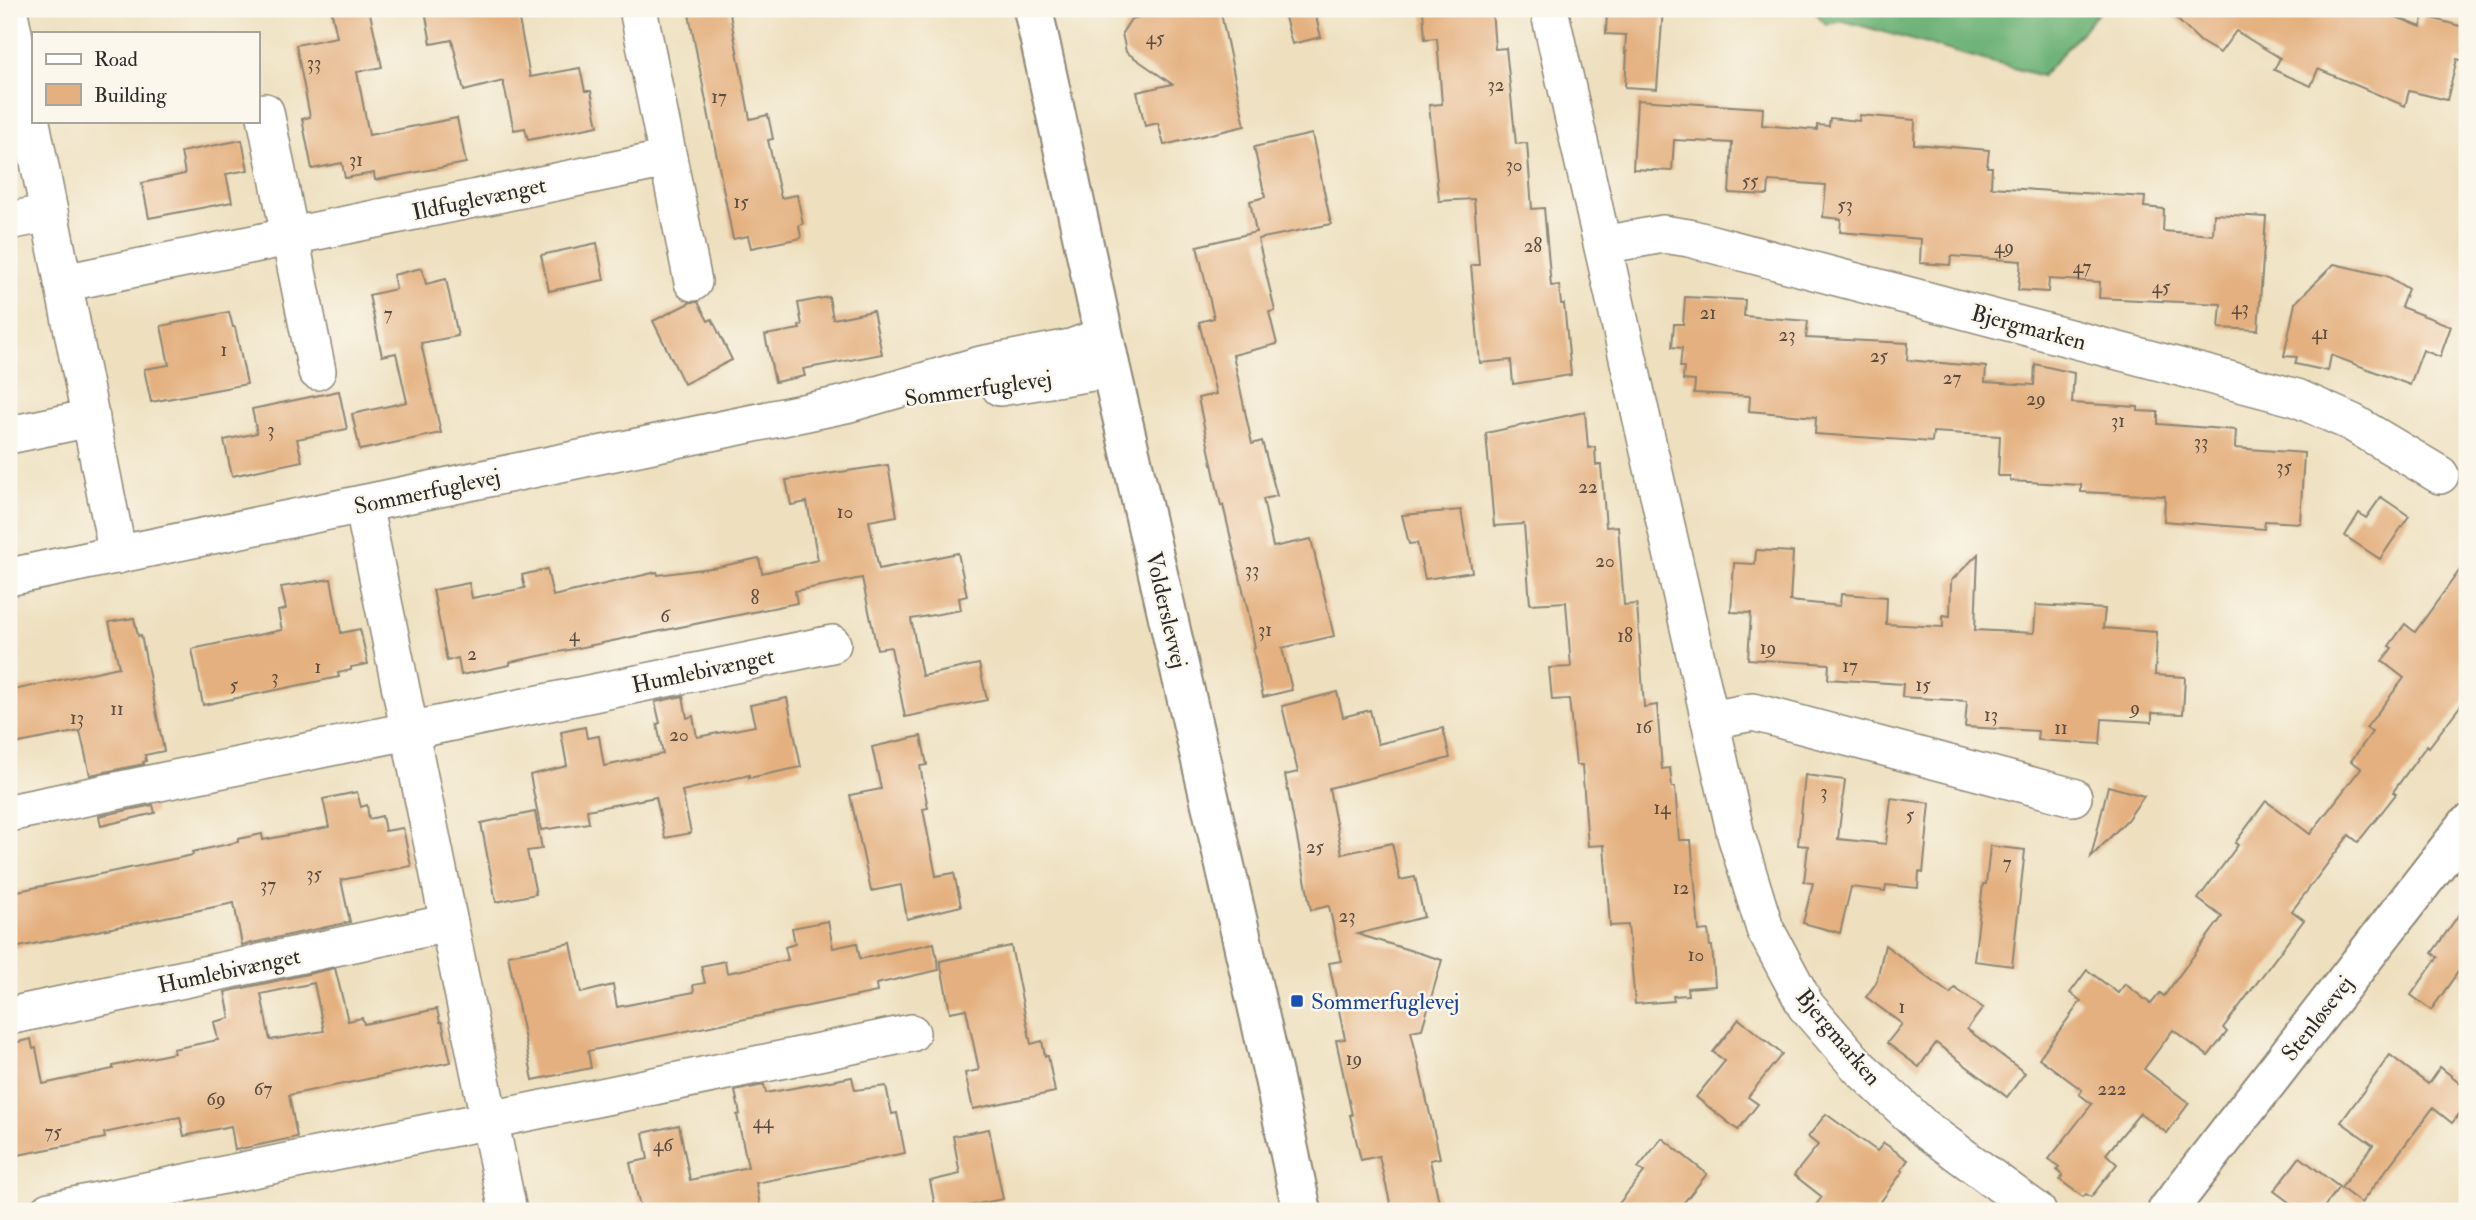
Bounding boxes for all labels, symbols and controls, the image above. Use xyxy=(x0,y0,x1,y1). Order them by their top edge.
house number: 45 xyxy=(1146,26,1165,50)
legend xyxy=(32,32,259,122)
text: Road xyxy=(94,46,139,73)
house number: 33 xyxy=(307,51,321,75)
house number: 32 xyxy=(1488,73,1504,97)
text: Building xyxy=(94,82,167,109)
house number: 17 xyxy=(711,85,727,109)
house number: 31 xyxy=(349,148,363,172)
house number: 30 xyxy=(1505,153,1523,177)
house number: 55 xyxy=(1742,169,1759,193)
street label: Ildfuglevænget xyxy=(409,170,549,227)
house number: 15 xyxy=(733,190,749,214)
house number: 53 xyxy=(1837,193,1853,217)
house number: 28 xyxy=(1524,234,1542,258)
house number: 49 xyxy=(1994,235,2014,259)
house number: 47 xyxy=(2073,255,2092,279)
house number: 45 xyxy=(2152,275,2171,299)
house number: 43 xyxy=(2231,296,2249,320)
street label: Bjergmarken xyxy=(1968,298,2090,357)
house number: 21 xyxy=(1700,301,1716,325)
house number: 7 xyxy=(384,302,393,326)
house number: 41 xyxy=(2311,321,2329,345)
house number: 23 xyxy=(1779,323,1795,347)
house number: 1 xyxy=(221,338,227,362)
house number: 25 xyxy=(1870,344,1889,368)
street label: Sommerfuglevej xyxy=(903,364,1054,413)
house number: 27 xyxy=(1943,366,1961,390)
house number: 29 xyxy=(2026,387,2046,411)
house number: 31 xyxy=(2111,409,2125,433)
house number: 3 xyxy=(267,418,275,442)
house number: 33 xyxy=(2194,430,2208,454)
house number: 35 xyxy=(2276,455,2292,479)
street label: Sommerfuglevej xyxy=(351,462,503,521)
house number: 22 xyxy=(1578,475,1598,499)
house number: 10 xyxy=(837,500,853,524)
street label: Volderslevvej xyxy=(1139,549,1194,671)
house number: 20 xyxy=(1595,549,1615,573)
house number: 33 xyxy=(1245,558,1259,582)
house number: 8 xyxy=(751,586,760,610)
house number: 6 xyxy=(660,604,671,628)
house number: 31 xyxy=(1258,618,1272,642)
house number: 4 xyxy=(569,623,580,647)
house number: 18 xyxy=(1617,624,1633,648)
house number: 19 xyxy=(1760,636,1776,660)
street label: Humlebivænget xyxy=(629,641,777,700)
house number: 2 xyxy=(467,642,477,666)
house number: 17 xyxy=(1842,654,1858,678)
house number: 1 xyxy=(315,655,321,679)
house number: 3 xyxy=(271,665,279,689)
house number: 5 xyxy=(230,673,239,697)
house number: 15 xyxy=(1915,673,1931,697)
house number: 9 xyxy=(2128,696,2140,720)
house number: 11 xyxy=(110,697,124,721)
house number: 13 xyxy=(1984,703,1998,727)
house number: 13 xyxy=(70,706,84,730)
house number: 16 xyxy=(1636,715,1654,739)
house number: 11 xyxy=(2054,716,2068,740)
house number: 20 xyxy=(669,723,689,747)
house number: 3 xyxy=(1820,780,1828,804)
house number: 14 xyxy=(1653,796,1671,820)
house number: 5 xyxy=(1906,803,1915,827)
house number: 25 xyxy=(1306,835,1325,859)
house number: 7 xyxy=(2003,851,2012,875)
house number: 35 xyxy=(306,862,322,886)
house number: 37 xyxy=(260,873,276,897)
house number: 12 xyxy=(1673,876,1689,900)
house number: 23 xyxy=(1339,904,1355,928)
street label: Humlebivænget xyxy=(155,941,303,1000)
house number: 10 xyxy=(1688,943,1704,967)
street label: Stenløsevej xyxy=(2275,970,2360,1067)
street label: Bjergmarken xyxy=(1790,983,1888,1092)
place label: Sommerfuglevej xyxy=(1311,987,1459,1016)
marker: Sommerfuglevej xyxy=(1289,993,1305,1009)
house number: 1 xyxy=(1899,995,1905,1019)
house number: 19 xyxy=(1346,1047,1362,1071)
house number: 67 xyxy=(254,1077,272,1101)
house number: 222 xyxy=(2098,1077,2126,1101)
house number: 69 xyxy=(206,1087,226,1111)
house number: 44 xyxy=(753,1110,774,1134)
house number: 75 xyxy=(44,1120,62,1144)
house number: 46 xyxy=(653,1133,674,1157)

